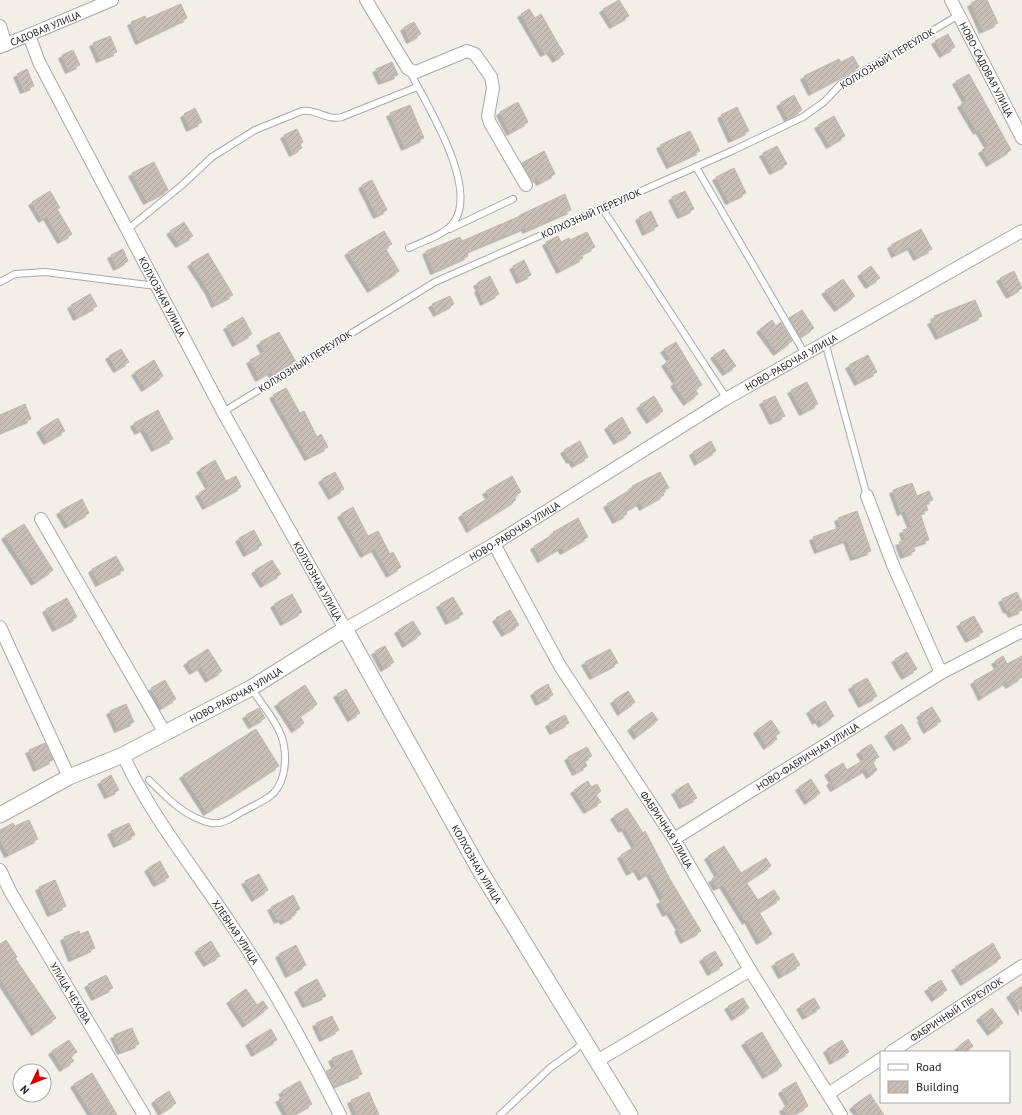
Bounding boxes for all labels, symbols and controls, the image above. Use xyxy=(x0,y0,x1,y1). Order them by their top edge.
street label: САДОВАЯ УЛИЦА xyxy=(8,8,83,49)
street label: НОВО-САДОВАЯ УЛИЦА xyxy=(956,20,1016,119)
street label: КОЛХОЗНЫЙ ПЕРЕУЛОК xyxy=(838,25,937,92)
street label: КОЛХОЗНЫЙ ПЕРЕУЛОК xyxy=(539,186,643,241)
street label: КОЛХОЗНАЯ УЛИЦА xyxy=(136,255,188,339)
street label: КОЛХОЗНЫЙ ПЕРЕУЛОК xyxy=(256,327,355,396)
street label: НОВО-РАБОЧАЯ УЛИЦА xyxy=(743,331,840,394)
street label: НОВО-РАБОЧАЯ УЛИЦА xyxy=(467,498,563,564)
street label: КОЛХОЗНАЯ УЛИЦА xyxy=(290,539,345,623)
street label: НОВО-РАБОЧАЯ УЛИЦА xyxy=(187,664,285,726)
street label: НОВО-ФАБРИЧНАЯ УЛИЦА xyxy=(754,720,862,793)
street label: ФАБРИЧНАЯ УЛИЦА xyxy=(637,789,696,871)
street label: КОЛХОЗНАЯ УЛИЦА xyxy=(449,823,505,906)
street label: ХЛЕБНАЯ УЛИЦА xyxy=(209,897,262,967)
street label: УЛИЦА ЧЕХОВА xyxy=(47,960,94,1026)
street label: ФАБРИЧНЫЙ ПЕРЕУЛОК xyxy=(907,974,1005,1045)
legend xyxy=(880,1051,1010,1103)
text: Road xyxy=(916,1059,941,1074)
north arrow xyxy=(12,1063,52,1103)
text: Building xyxy=(916,1079,959,1094)
text: N xyxy=(17,1082,32,1097)

